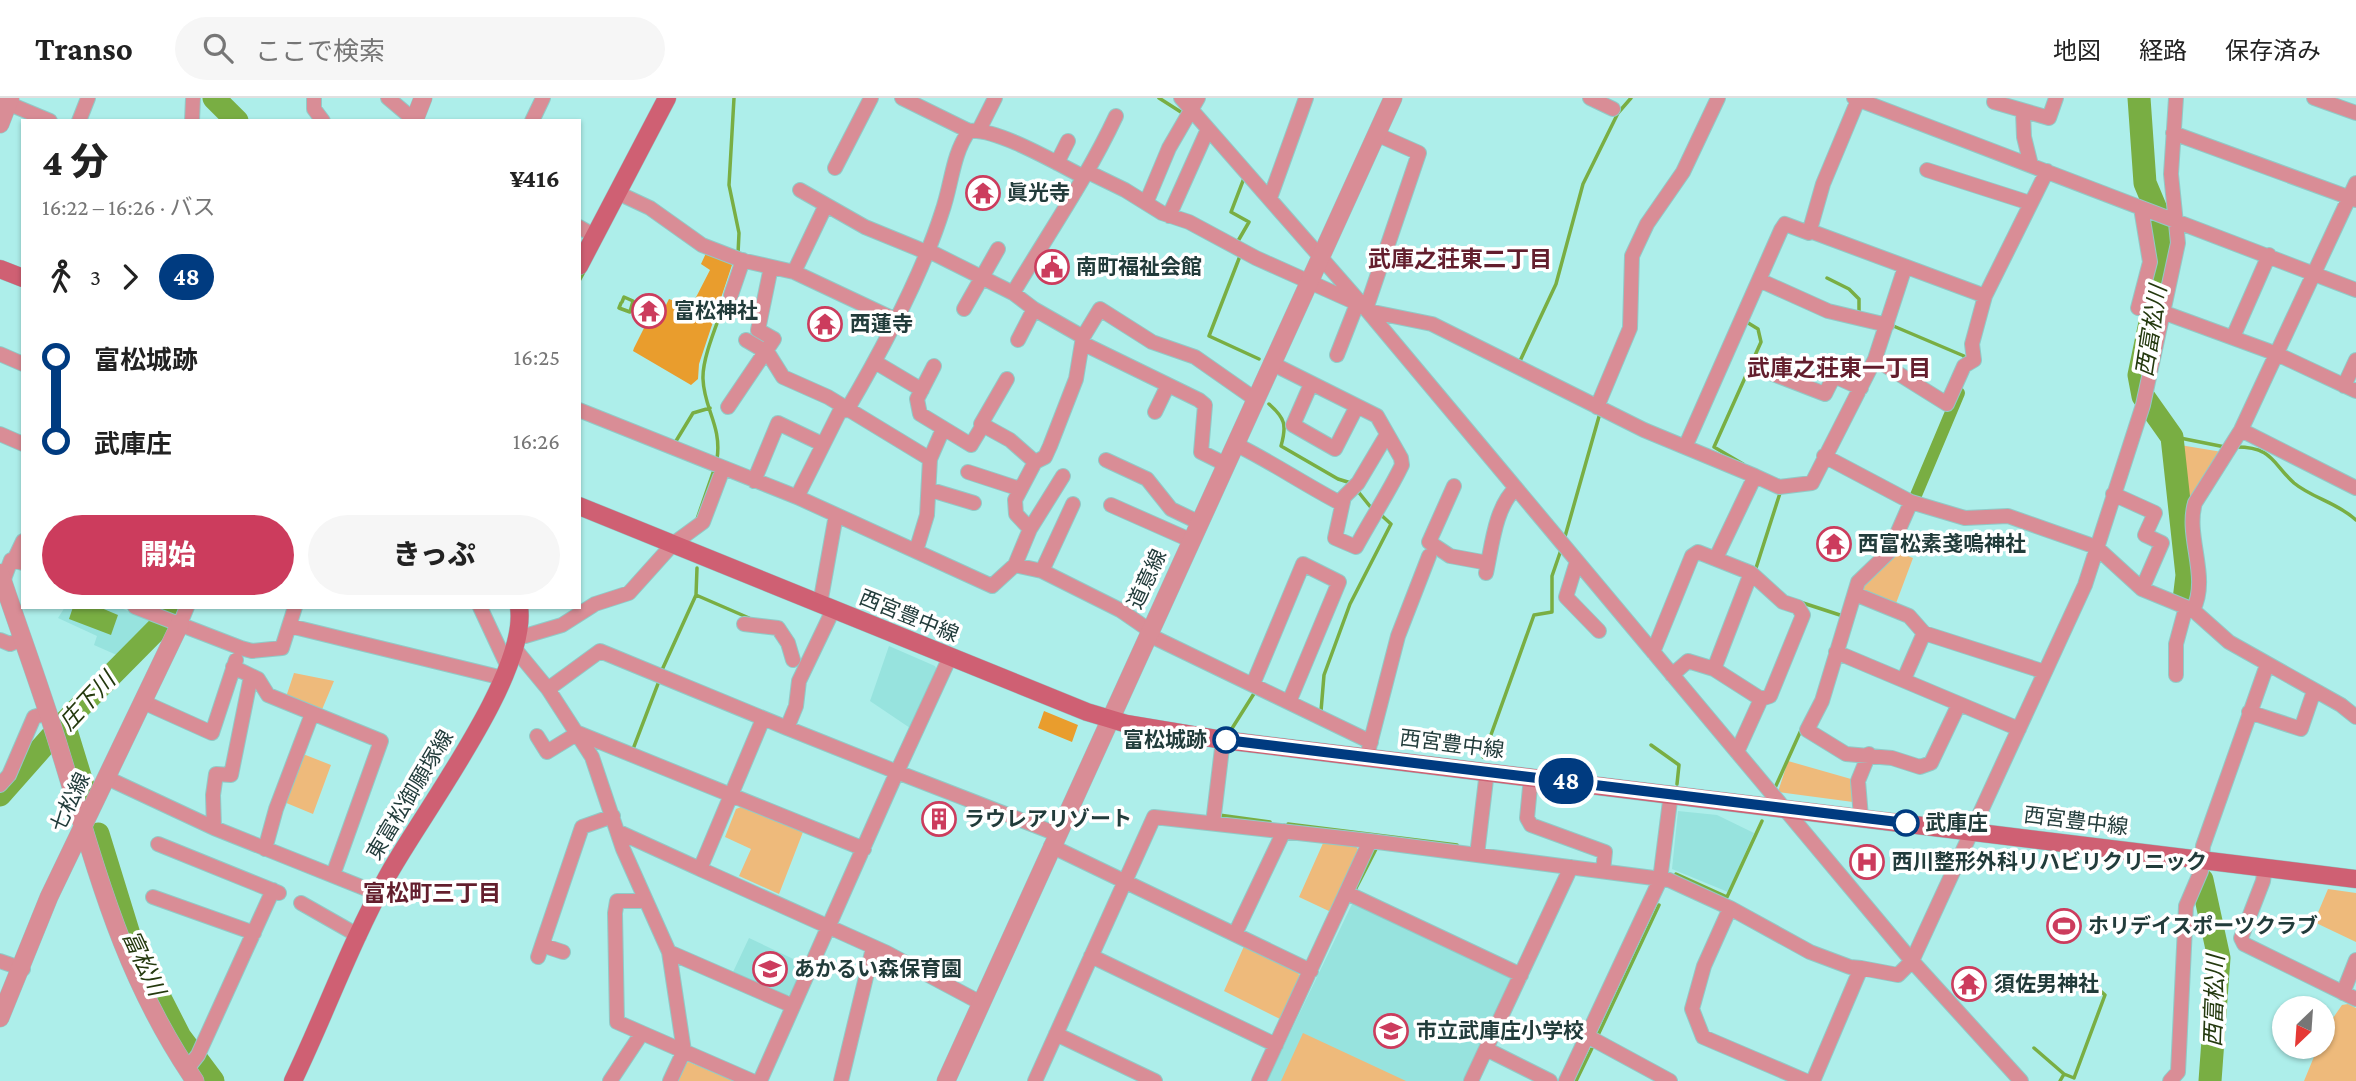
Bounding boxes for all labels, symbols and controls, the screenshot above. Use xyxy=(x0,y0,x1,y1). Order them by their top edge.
search box xyxy=(175,17,665,80)
icon: search xyxy=(199,29,237,67)
text: Transo xyxy=(35,30,133,67)
text: ここで検索 xyxy=(255,37,385,66)
text: 地図 xyxy=(2053,37,2101,64)
text: 経路 xyxy=(2139,37,2187,64)
text: 保存済み xyxy=(2225,37,2321,64)
text: 4 分 xyxy=(42,141,108,183)
text: ¥416 xyxy=(510,164,560,193)
temple icon: 眞光寺 xyxy=(964,174,1002,212)
place label: 眞光寺 xyxy=(1007,181,1070,205)
text: 16:22 – 16:26 · バス xyxy=(42,194,216,220)
district label: 武庫之荘東二丁目 xyxy=(1368,246,1552,272)
public building icon: 南町福祉会館 xyxy=(1033,248,1071,286)
place label: 南町福祉会館 xyxy=(1076,255,1202,279)
icon: walk xyxy=(42,258,80,296)
icon: forward xyxy=(111,258,149,296)
text: 48 xyxy=(173,263,200,290)
text: 3 xyxy=(90,264,101,290)
water label: 西富松川 xyxy=(2131,281,2172,378)
temple icon: 富松神社 xyxy=(630,292,668,330)
place label: 富松神社 xyxy=(674,299,758,323)
temple icon: 西蓮寺 xyxy=(806,305,844,343)
place label: 西蓮寺 xyxy=(850,312,913,336)
text: 16:25 xyxy=(514,344,560,370)
text: 富松城跡 xyxy=(94,346,198,375)
district label: 武庫之荘東一丁目 xyxy=(1747,355,1931,381)
text: 16:26 xyxy=(513,428,560,454)
text: 武庫庄 xyxy=(94,430,172,459)
button: 開始 xyxy=(42,515,294,595)
button: きっぷ xyxy=(308,515,560,595)
temple icon: 西富松素戔嗚神社 xyxy=(1815,525,1853,563)
place label: 西富松素戔嗚神社 xyxy=(1858,532,2026,556)
street label: 道意線 xyxy=(1123,545,1171,613)
street label: 西宮豊中線 xyxy=(856,585,962,647)
water label: 庄下川 xyxy=(54,665,122,735)
street label: 東富松御願塚線 xyxy=(362,726,458,864)
street label: 西宮豊中線 xyxy=(1398,726,1506,762)
marker: 富松城跡 xyxy=(1213,727,1239,753)
place label: 富松城跡 xyxy=(1123,728,1207,752)
line badge: 48 xyxy=(1534,758,1598,804)
text: 48 xyxy=(1553,767,1579,794)
street label: 七松線 xyxy=(45,768,95,836)
building icon: ラウレアリゾート xyxy=(920,800,958,838)
street label: 西宮豊中線 xyxy=(2022,803,2130,839)
place label: ラウレアリゾート xyxy=(964,807,1132,831)
marker: 武庫庄 xyxy=(1893,810,1919,836)
place label: 武庫庄 xyxy=(1925,811,1988,835)
hospital icon: 西川整形外科リハビリクリニック xyxy=(1848,843,1886,881)
place label: 西川整形外科リハビリクリニック xyxy=(1892,850,2207,874)
district label: 富松町三丁目 xyxy=(363,880,501,906)
sports icon: ホリデイスポーツクラブ xyxy=(2045,907,2083,945)
place label: ホリデイスポーツクラブ xyxy=(2088,914,2318,938)
water label: 富松川 xyxy=(118,926,172,1002)
school or university icon: あかるい森保育園 xyxy=(751,950,789,988)
water label: 西富松川 xyxy=(2199,952,2229,1047)
place label: あかるい森保育園 xyxy=(794,957,962,981)
temple icon: 須佐男神社 xyxy=(1950,965,1988,1003)
place label: 須佐男神社 xyxy=(1994,972,2099,996)
north arrow xyxy=(2272,996,2334,1059)
map controls xyxy=(2272,996,2335,1059)
school or university icon: 市立武庫庄小学校 xyxy=(1372,1012,1410,1050)
place label: 市立武庫庄小学校 xyxy=(1416,1019,1584,1043)

